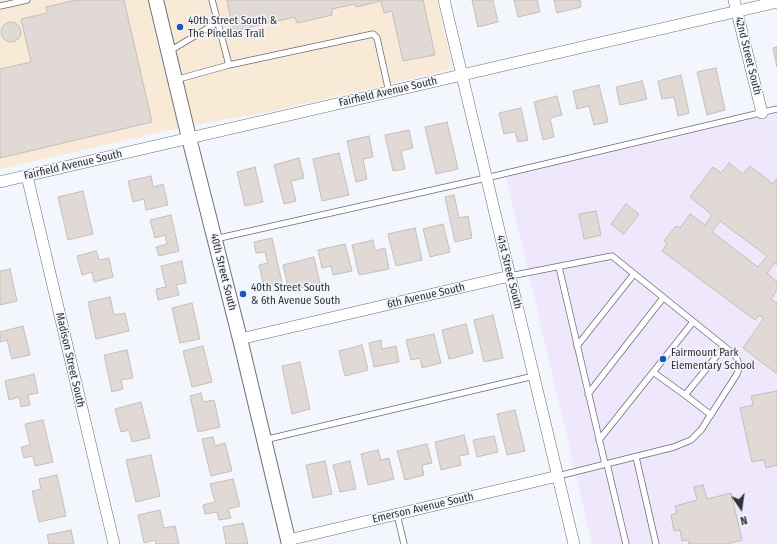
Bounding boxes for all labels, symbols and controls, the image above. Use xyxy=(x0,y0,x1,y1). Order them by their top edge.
place label: 40th Street South & The Pinellas Trail xyxy=(188,14,277,40)
street label: 42nd Street South xyxy=(732,15,764,97)
marker: 40th Street South & The Pinellas Trail xyxy=(175,22,185,32)
street label: Fairfield Avenue South xyxy=(337,74,439,110)
street label: Fairfield Avenue South xyxy=(22,147,124,183)
street label: 40th Street South xyxy=(207,232,239,312)
street label: 41st Street South xyxy=(493,234,525,310)
place label: 40th Street South & 6th Avenue South xyxy=(251,281,340,307)
street label: 6th Avenue South xyxy=(386,281,466,311)
marker: 40th Street South & 6th Avenue South xyxy=(238,289,248,299)
street label: Madison Street South xyxy=(53,311,87,409)
place label: Fairmount Park Elementary School xyxy=(671,346,755,372)
marker: Fairmount Park Elementary School xyxy=(658,354,668,364)
north arrow xyxy=(721,488,761,528)
street label: Emerson Avenue South xyxy=(371,490,475,526)
text: N xyxy=(739,513,748,527)

